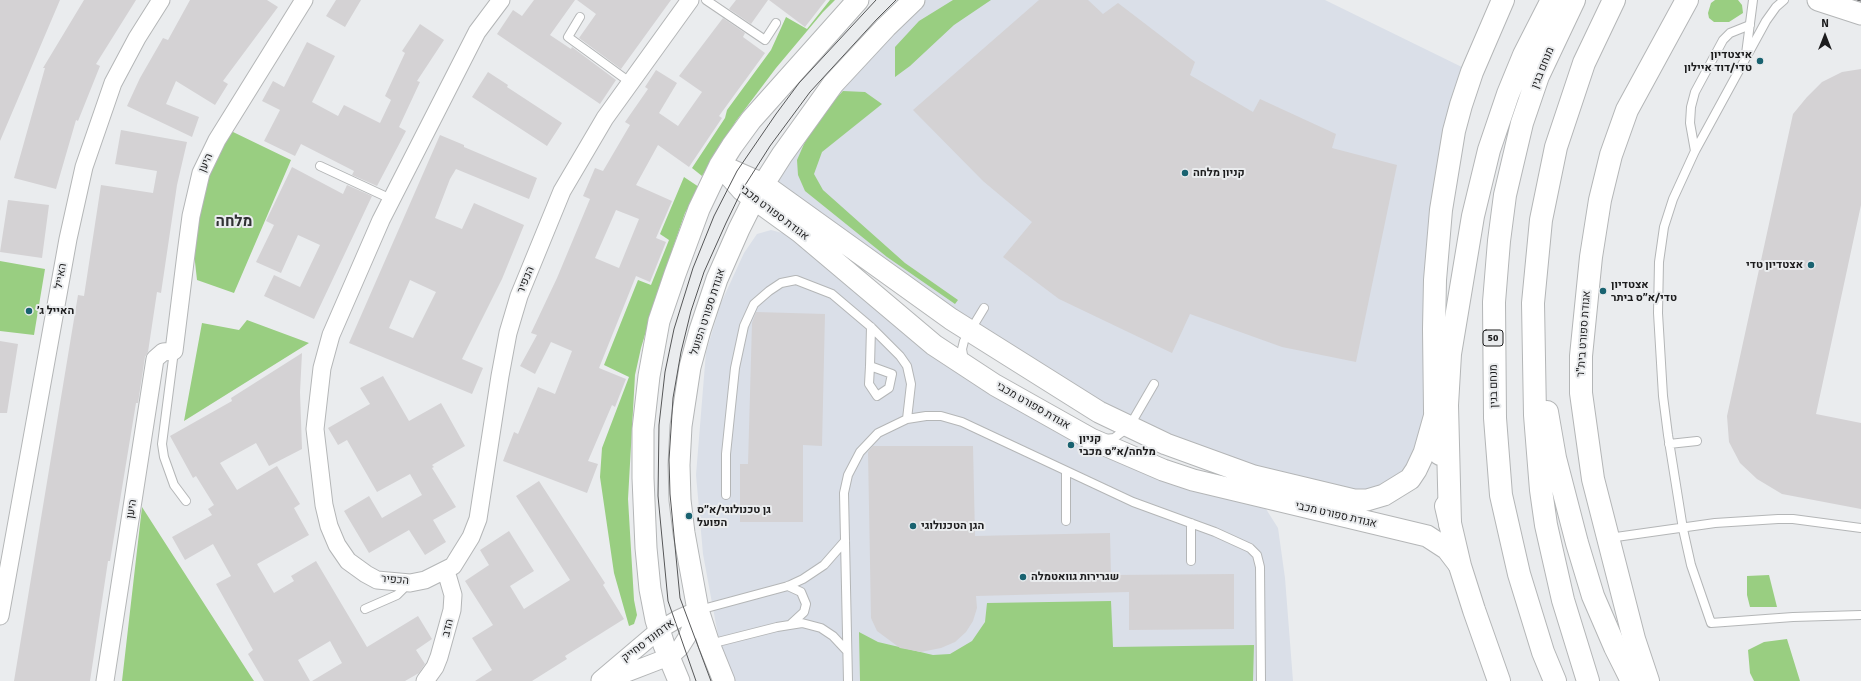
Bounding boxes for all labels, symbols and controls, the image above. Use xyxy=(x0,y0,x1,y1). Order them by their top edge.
north arrow xyxy=(1805,16,1845,56)
text: N xyxy=(1821,17,1829,30)
street label: מנחם בגין xyxy=(1529,45,1557,91)
place label: איצטדיון טדי/דוד איילון xyxy=(1684,48,1752,74)
marker: איצטדיון טדי/דוד איילון xyxy=(1755,56,1765,66)
street label: היען xyxy=(196,151,216,175)
place label: קניון מלחה xyxy=(1193,166,1245,180)
marker: קניון מלחה xyxy=(1180,168,1190,178)
street label: אגודת ספורט מכבי xyxy=(737,183,811,243)
district label: מלחה xyxy=(216,213,252,231)
place label: אצטדיון טדי xyxy=(1746,258,1803,272)
marker: אצטדיון טדי xyxy=(1806,260,1816,270)
street label: האייל xyxy=(52,262,70,290)
street label: הכפיר xyxy=(514,265,538,295)
street label: אגודת ספורט הפועל xyxy=(688,267,728,357)
place label: אצטדיון טדי/א״ס ביתר xyxy=(1611,278,1677,304)
marker: אצטדיון טדי/א״ס ביתר xyxy=(1598,286,1608,296)
street label: אגודת ספורט בית"ר xyxy=(1574,290,1594,378)
place label: האייל ג׳ xyxy=(37,304,74,318)
marker: האייל ג׳ xyxy=(24,306,34,316)
road number: 50 xyxy=(1483,330,1503,346)
street label: מנחם בגין xyxy=(1487,364,1501,408)
street label: אגודת ספורט מכבי xyxy=(994,379,1072,433)
place label: קניון מלחה/א״ס מכבי xyxy=(1079,432,1156,458)
marker: קניון מלחה/א״ס מכבי xyxy=(1066,440,1076,450)
street label: היען xyxy=(124,498,140,520)
street label: אגודת ספורט מכבי xyxy=(1294,499,1378,531)
place label: גן טכנולוגי/א״ס הפועל xyxy=(697,503,771,529)
marker: גן טכנולוגי/א״ס הפועל xyxy=(684,511,694,521)
place label: הגן הטכנולוגי xyxy=(921,519,984,533)
marker: הגן הטכנולוגי xyxy=(908,521,918,531)
place label: שגרירות גוואטמלה xyxy=(1031,570,1119,584)
street label: הכפיר xyxy=(380,572,410,588)
marker: שגרירות גוואטמלה xyxy=(1018,572,1028,582)
street label: אדמונד סחייק xyxy=(619,617,677,665)
street label: הדב xyxy=(439,618,457,638)

